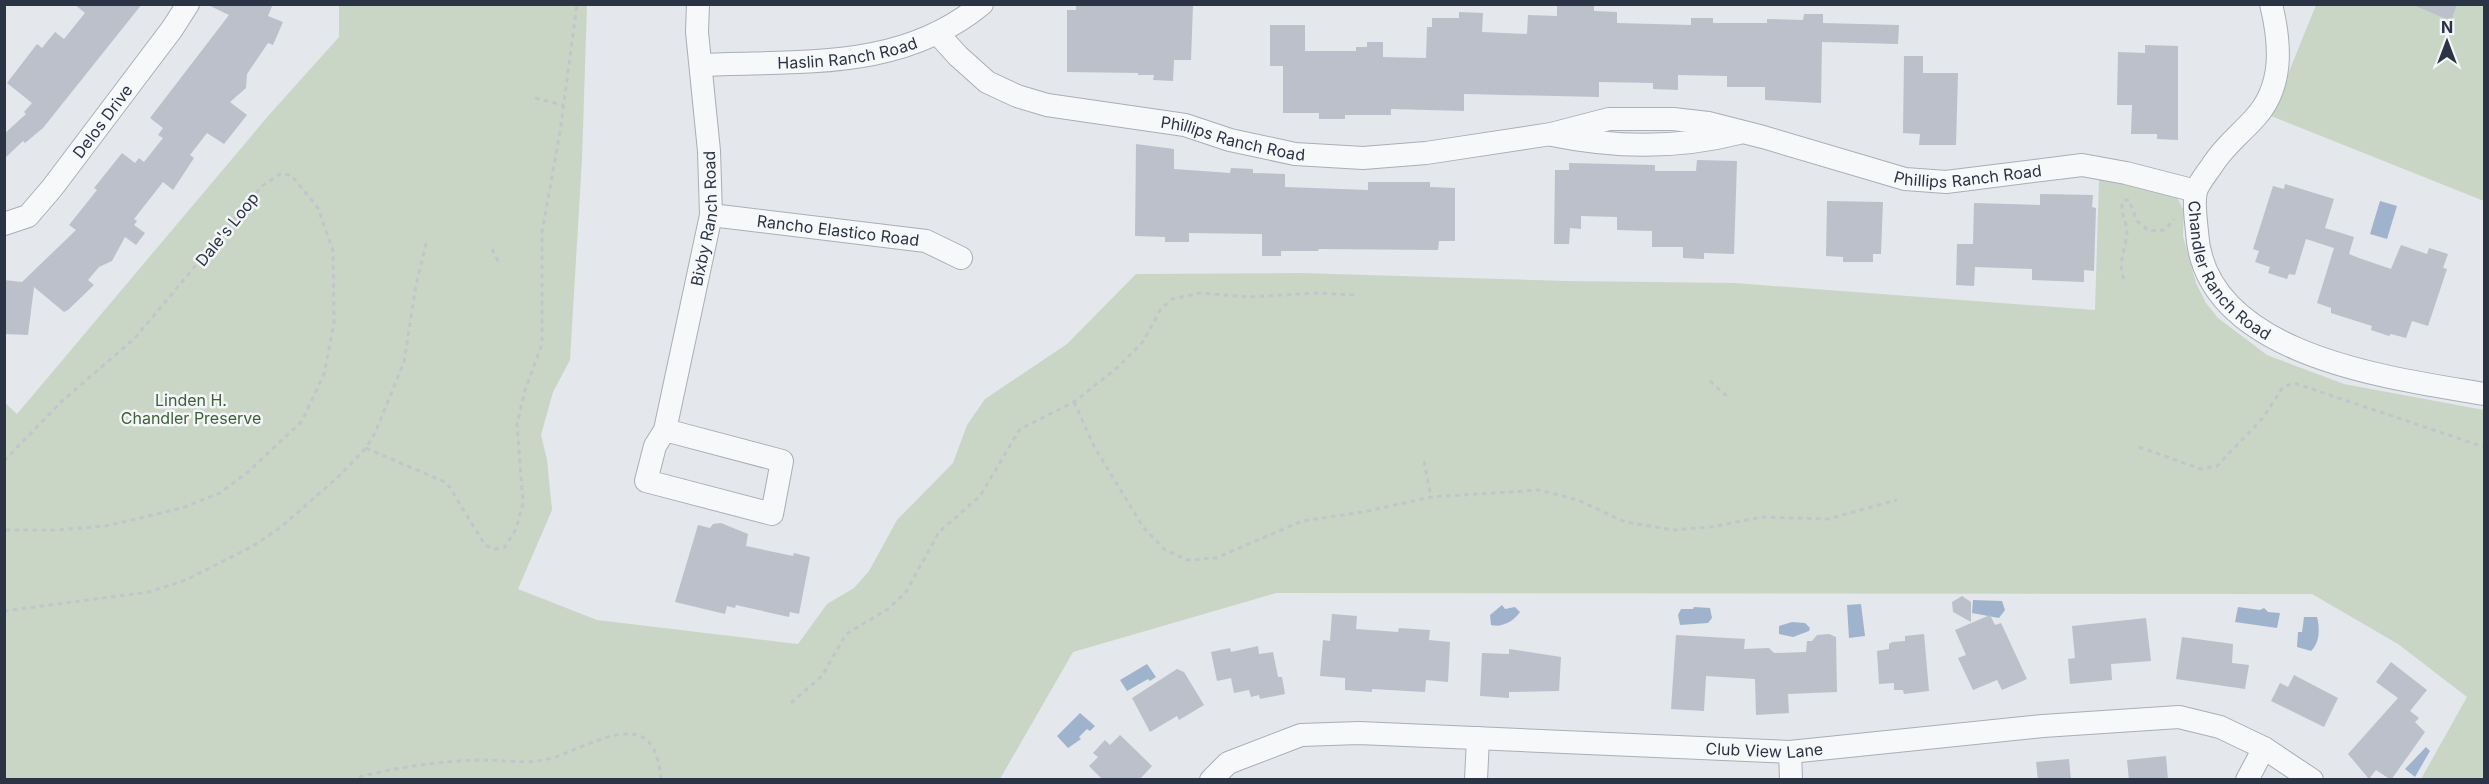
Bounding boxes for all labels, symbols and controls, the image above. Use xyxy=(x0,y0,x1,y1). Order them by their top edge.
north arrow xyxy=(2417,12,2477,72)
text: N xyxy=(2441,17,2453,37)
street label: Haslin Ranch Road xyxy=(777,32,920,73)
street label: Delos Drive xyxy=(68,80,137,162)
street label: Phillips Ranch Road xyxy=(1160,112,1306,165)
street label: Bixby Ranch Road xyxy=(686,151,721,288)
street label: Phillips Ranch Road xyxy=(1892,160,2043,192)
street label: Dale's Loop xyxy=(191,188,263,270)
street label: Chandler Ranch Road xyxy=(2185,200,2275,344)
street label: Rancho Elastico Road xyxy=(756,211,920,250)
park label: Linden H. Chandler Preserve xyxy=(121,390,261,428)
street label: Club View Lane xyxy=(1705,738,1824,762)

